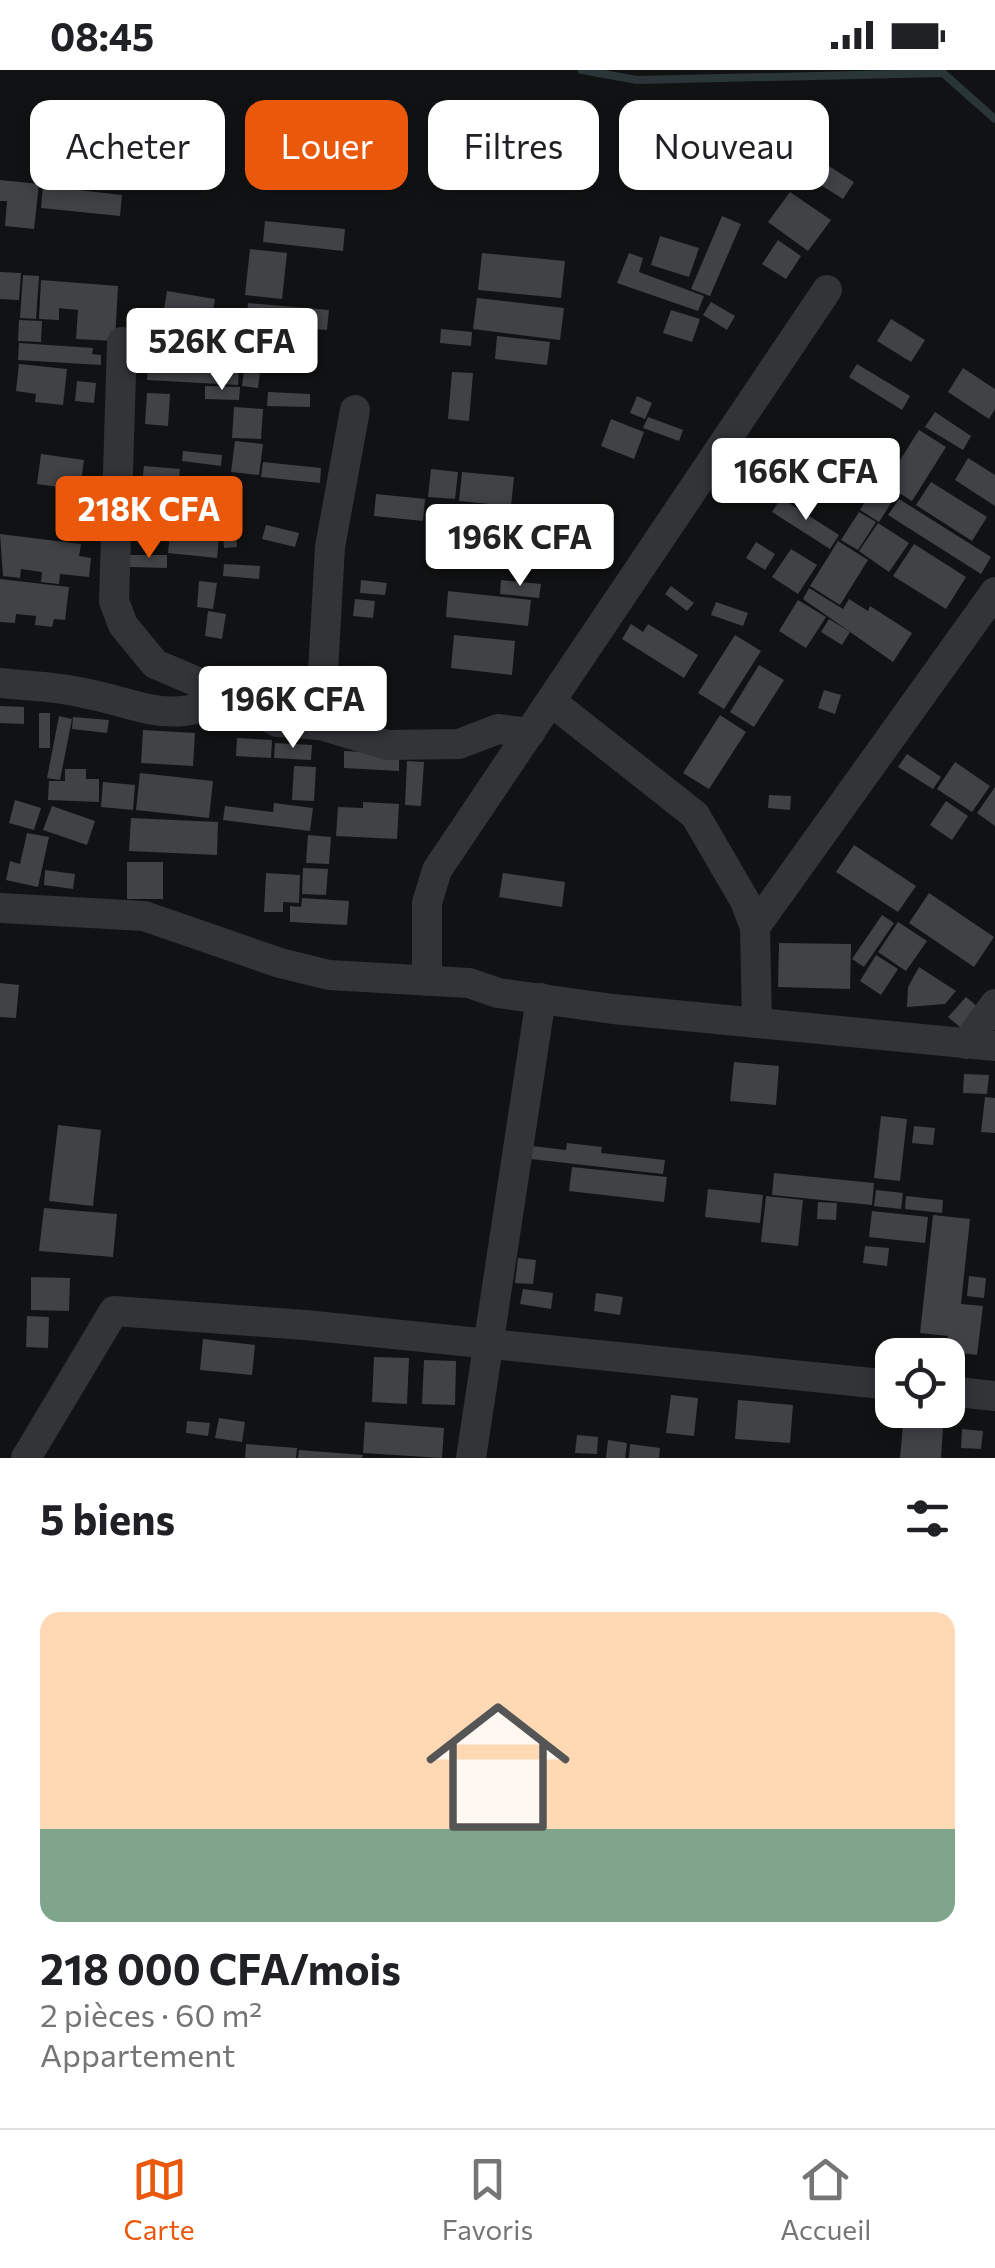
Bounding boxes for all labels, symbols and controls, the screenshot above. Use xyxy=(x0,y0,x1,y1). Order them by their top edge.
text: 08:45 xyxy=(50,12,154,59)
chip: Acheter xyxy=(30,100,225,190)
chip: Louer xyxy=(245,100,408,190)
chip: Filtres xyxy=(428,100,599,190)
chip: Nouveau xyxy=(619,100,829,190)
pin: 526K CFA xyxy=(119,308,325,393)
text: 526K CFA xyxy=(149,320,295,360)
pin: 166K CFA xyxy=(703,438,909,523)
text: 166K CFA xyxy=(734,450,878,490)
pin: 218K CFA xyxy=(46,476,252,561)
text: 218K CFA xyxy=(78,488,221,528)
pin: 196K CFA xyxy=(417,504,623,589)
text: 196K CFA xyxy=(448,516,592,556)
pin: 196K CFA xyxy=(190,666,396,751)
text: 196K CFA xyxy=(221,678,365,718)
map controls xyxy=(875,1338,965,1428)
button: locate xyxy=(875,1338,965,1428)
icon: filters xyxy=(900,1491,955,1546)
text: 5 biens xyxy=(40,1492,175,1544)
icon: home xyxy=(408,1677,588,1857)
text: 218 000 CFA/mois xyxy=(40,1942,401,1994)
text: 2 pièces · 60 m² xyxy=(40,1994,262,2034)
text: Appartement xyxy=(40,2034,235,2074)
tab: Carte xyxy=(124,2152,195,2246)
tab: Favoris xyxy=(442,2152,533,2246)
tab: Accueil xyxy=(780,2152,871,2246)

